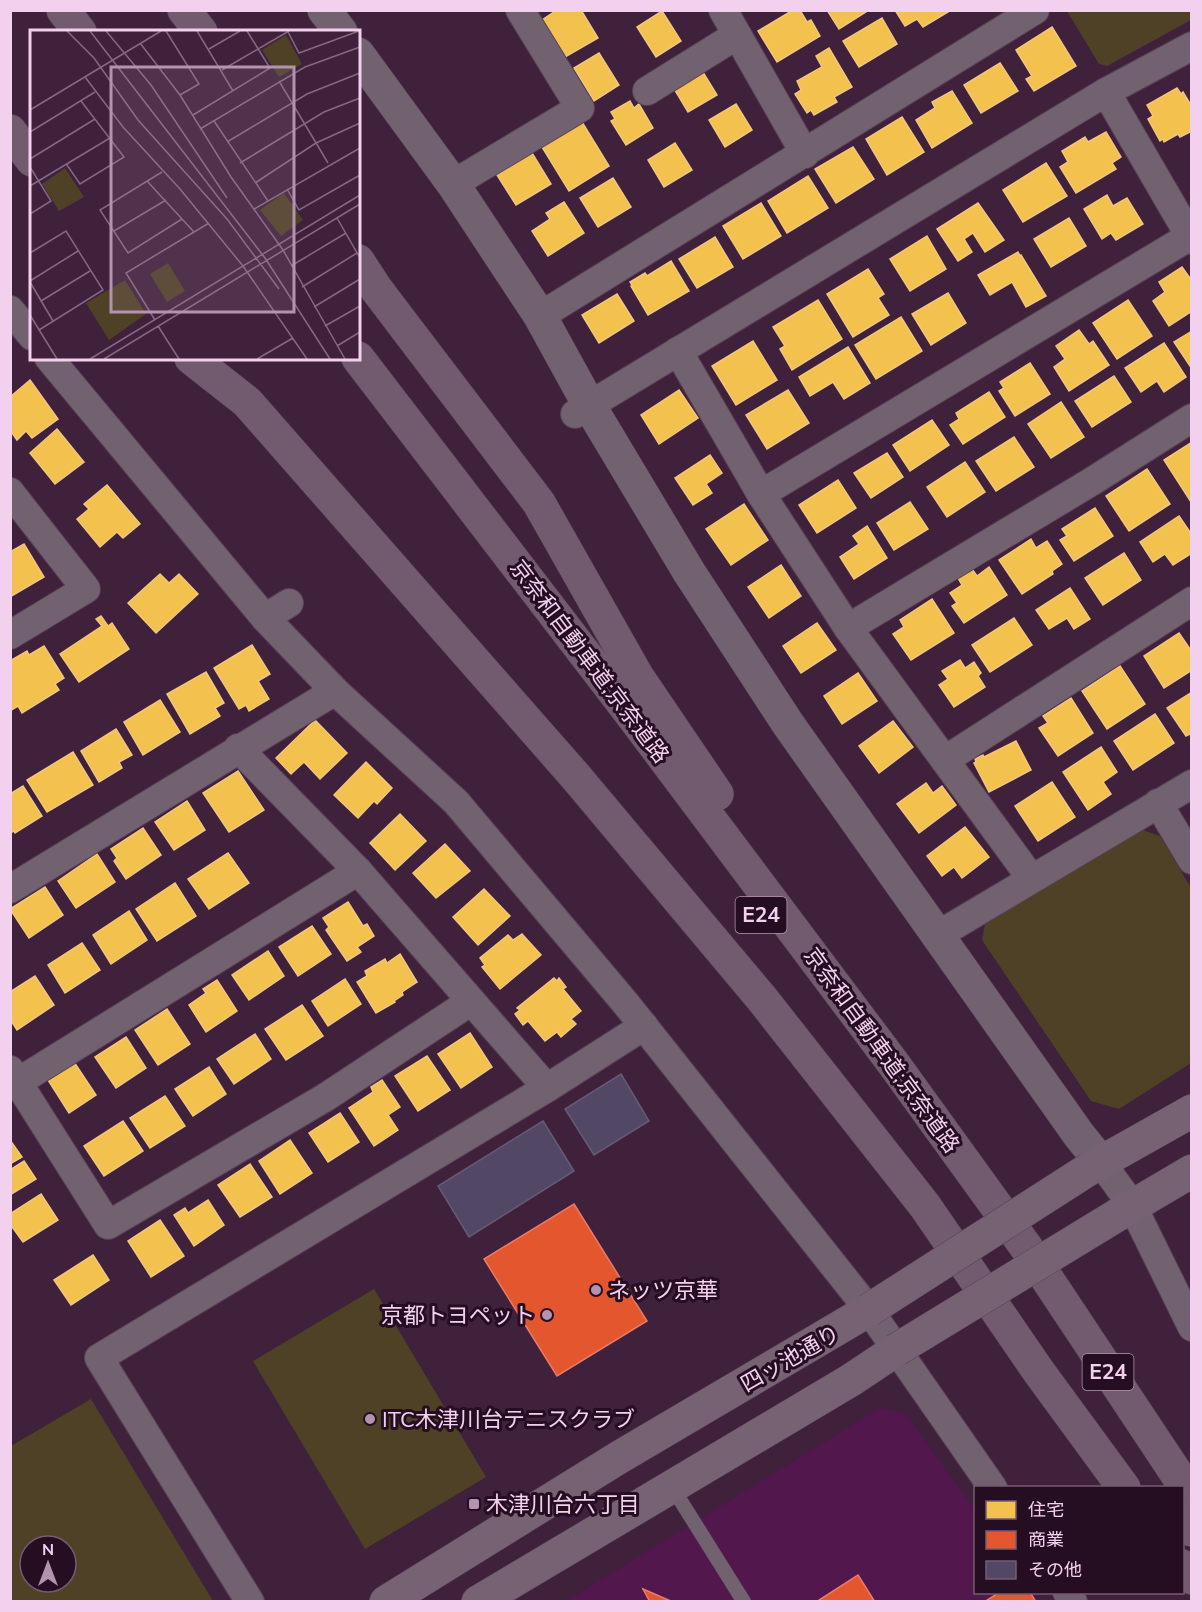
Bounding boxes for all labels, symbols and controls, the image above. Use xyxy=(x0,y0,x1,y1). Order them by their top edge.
inset map xyxy=(30,30,360,360)
street label: 京奈和自動車道;京奈道路 xyxy=(504,554,676,768)
road number: E24 xyxy=(736,897,786,933)
street label: 京奈和自動車道;京奈道路 xyxy=(798,942,966,1158)
place label: ネッツ京華 xyxy=(608,1276,718,1304)
marker: ネッツ京華 xyxy=(589,1283,603,1297)
place label: 京都トヨペット xyxy=(381,1301,535,1329)
marker: 京都トヨペット xyxy=(540,1308,554,1322)
street label: 四ッ池通り xyxy=(735,1318,845,1398)
road number: E24 xyxy=(1082,1354,1134,1390)
place label: ITC木津川台テニスクラブ xyxy=(382,1405,635,1433)
marker: ITC木津川台テニスクラブ xyxy=(363,1412,377,1426)
legend xyxy=(974,1486,1184,1594)
place label: 木津川台六丁目 xyxy=(486,1490,640,1518)
marker: 木津川台六丁目 xyxy=(467,1497,481,1511)
text: 住宅 xyxy=(1028,1498,1064,1521)
text: 商業 xyxy=(1028,1528,1064,1551)
north arrow xyxy=(18,1534,78,1594)
text: N xyxy=(42,1539,54,1559)
text: その他 xyxy=(1028,1558,1082,1581)

